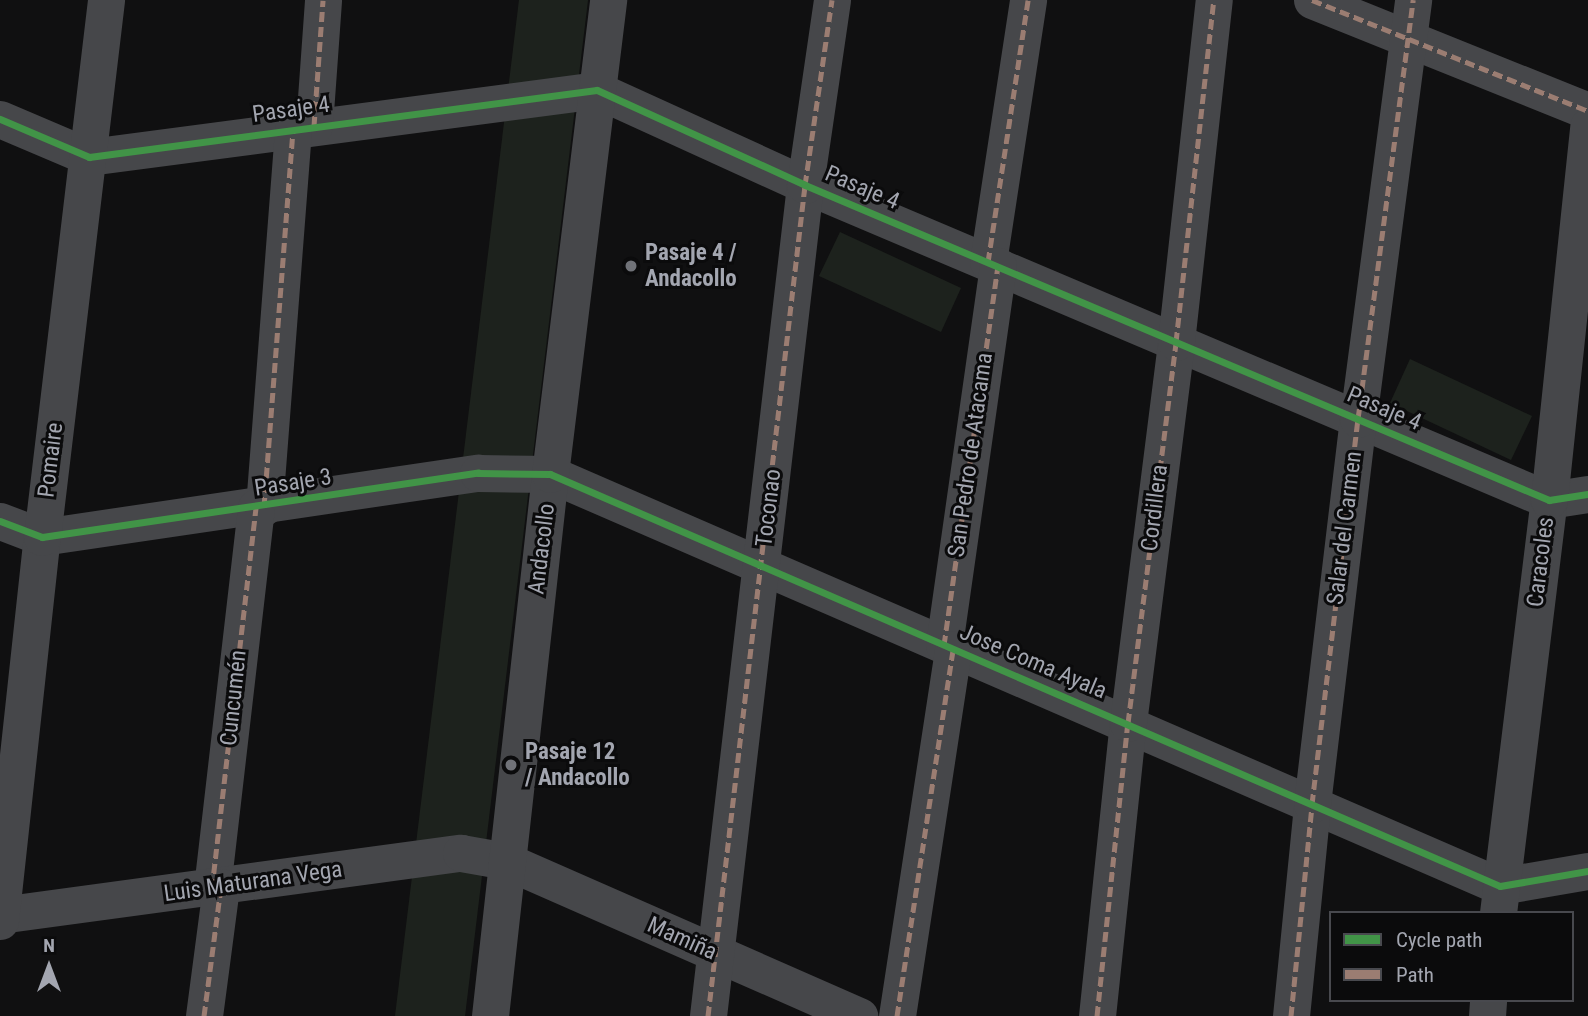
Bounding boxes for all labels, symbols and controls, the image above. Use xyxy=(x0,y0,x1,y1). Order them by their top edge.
street label: Pasaje 4 xyxy=(251,91,331,129)
street label: Pasaje 4 xyxy=(821,160,903,216)
place label: Pasaje 4 / Andacollo xyxy=(645,239,737,293)
marker: Pasaje 4 / Andacollo xyxy=(623,258,639,274)
street label: San Pedro de Atacama xyxy=(943,351,999,559)
street label: Pasaje 4 xyxy=(1343,381,1425,437)
street label: Pomaire xyxy=(33,421,69,499)
street label: Salar del Carmen xyxy=(1322,450,1368,606)
street label: Pasaje 3 xyxy=(252,463,334,503)
street label: Cordillera xyxy=(1136,463,1174,553)
street label: Toconao xyxy=(751,467,787,549)
street label: Andacollo xyxy=(523,502,561,596)
street label: Caracoles xyxy=(1522,515,1560,609)
street label: Jose Coma Ayala xyxy=(955,619,1111,705)
street label: Cuncumén xyxy=(215,649,253,747)
place label: Pasaje 12 / Andacollo xyxy=(525,738,630,792)
marker: Pasaje 12 / Andacollo xyxy=(503,757,519,773)
street label: Luis Maturana Vega xyxy=(162,856,344,908)
legend xyxy=(1329,911,1574,1002)
street label: Mamiña xyxy=(643,912,721,966)
text: Cycle path xyxy=(1396,928,1482,952)
north arrow xyxy=(14,932,84,1002)
text: N xyxy=(43,934,55,957)
text: Path xyxy=(1396,963,1434,987)

